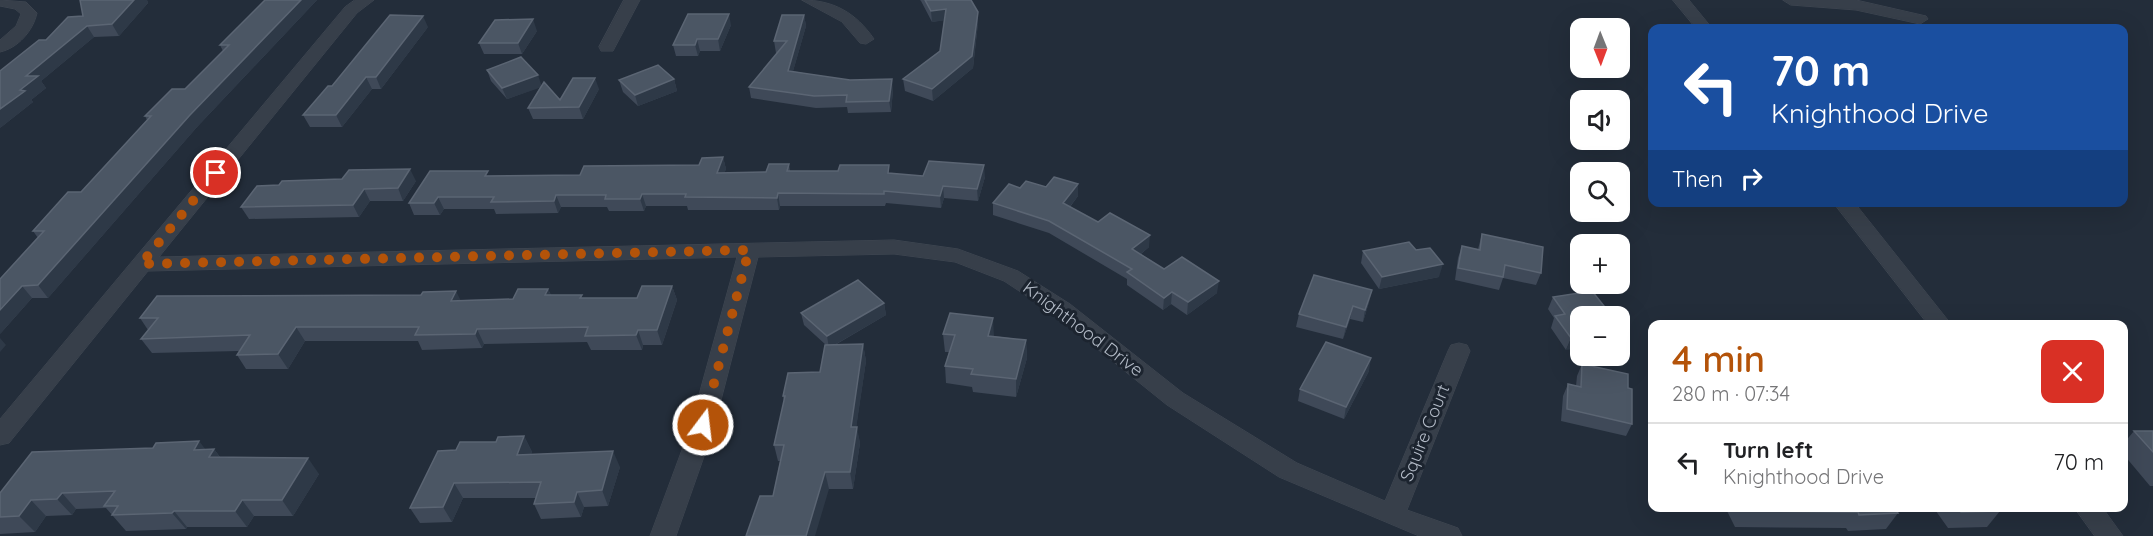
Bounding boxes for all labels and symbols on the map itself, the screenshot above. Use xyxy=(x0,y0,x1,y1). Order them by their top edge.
north arrow xyxy=(1570,18,1630,78)
pin xyxy=(190,147,241,198)
street label: Knighthood Drive xyxy=(1019,276,1148,381)
street label: Squire Court xyxy=(1395,381,1454,485)
position arrow xyxy=(671,393,735,457)

